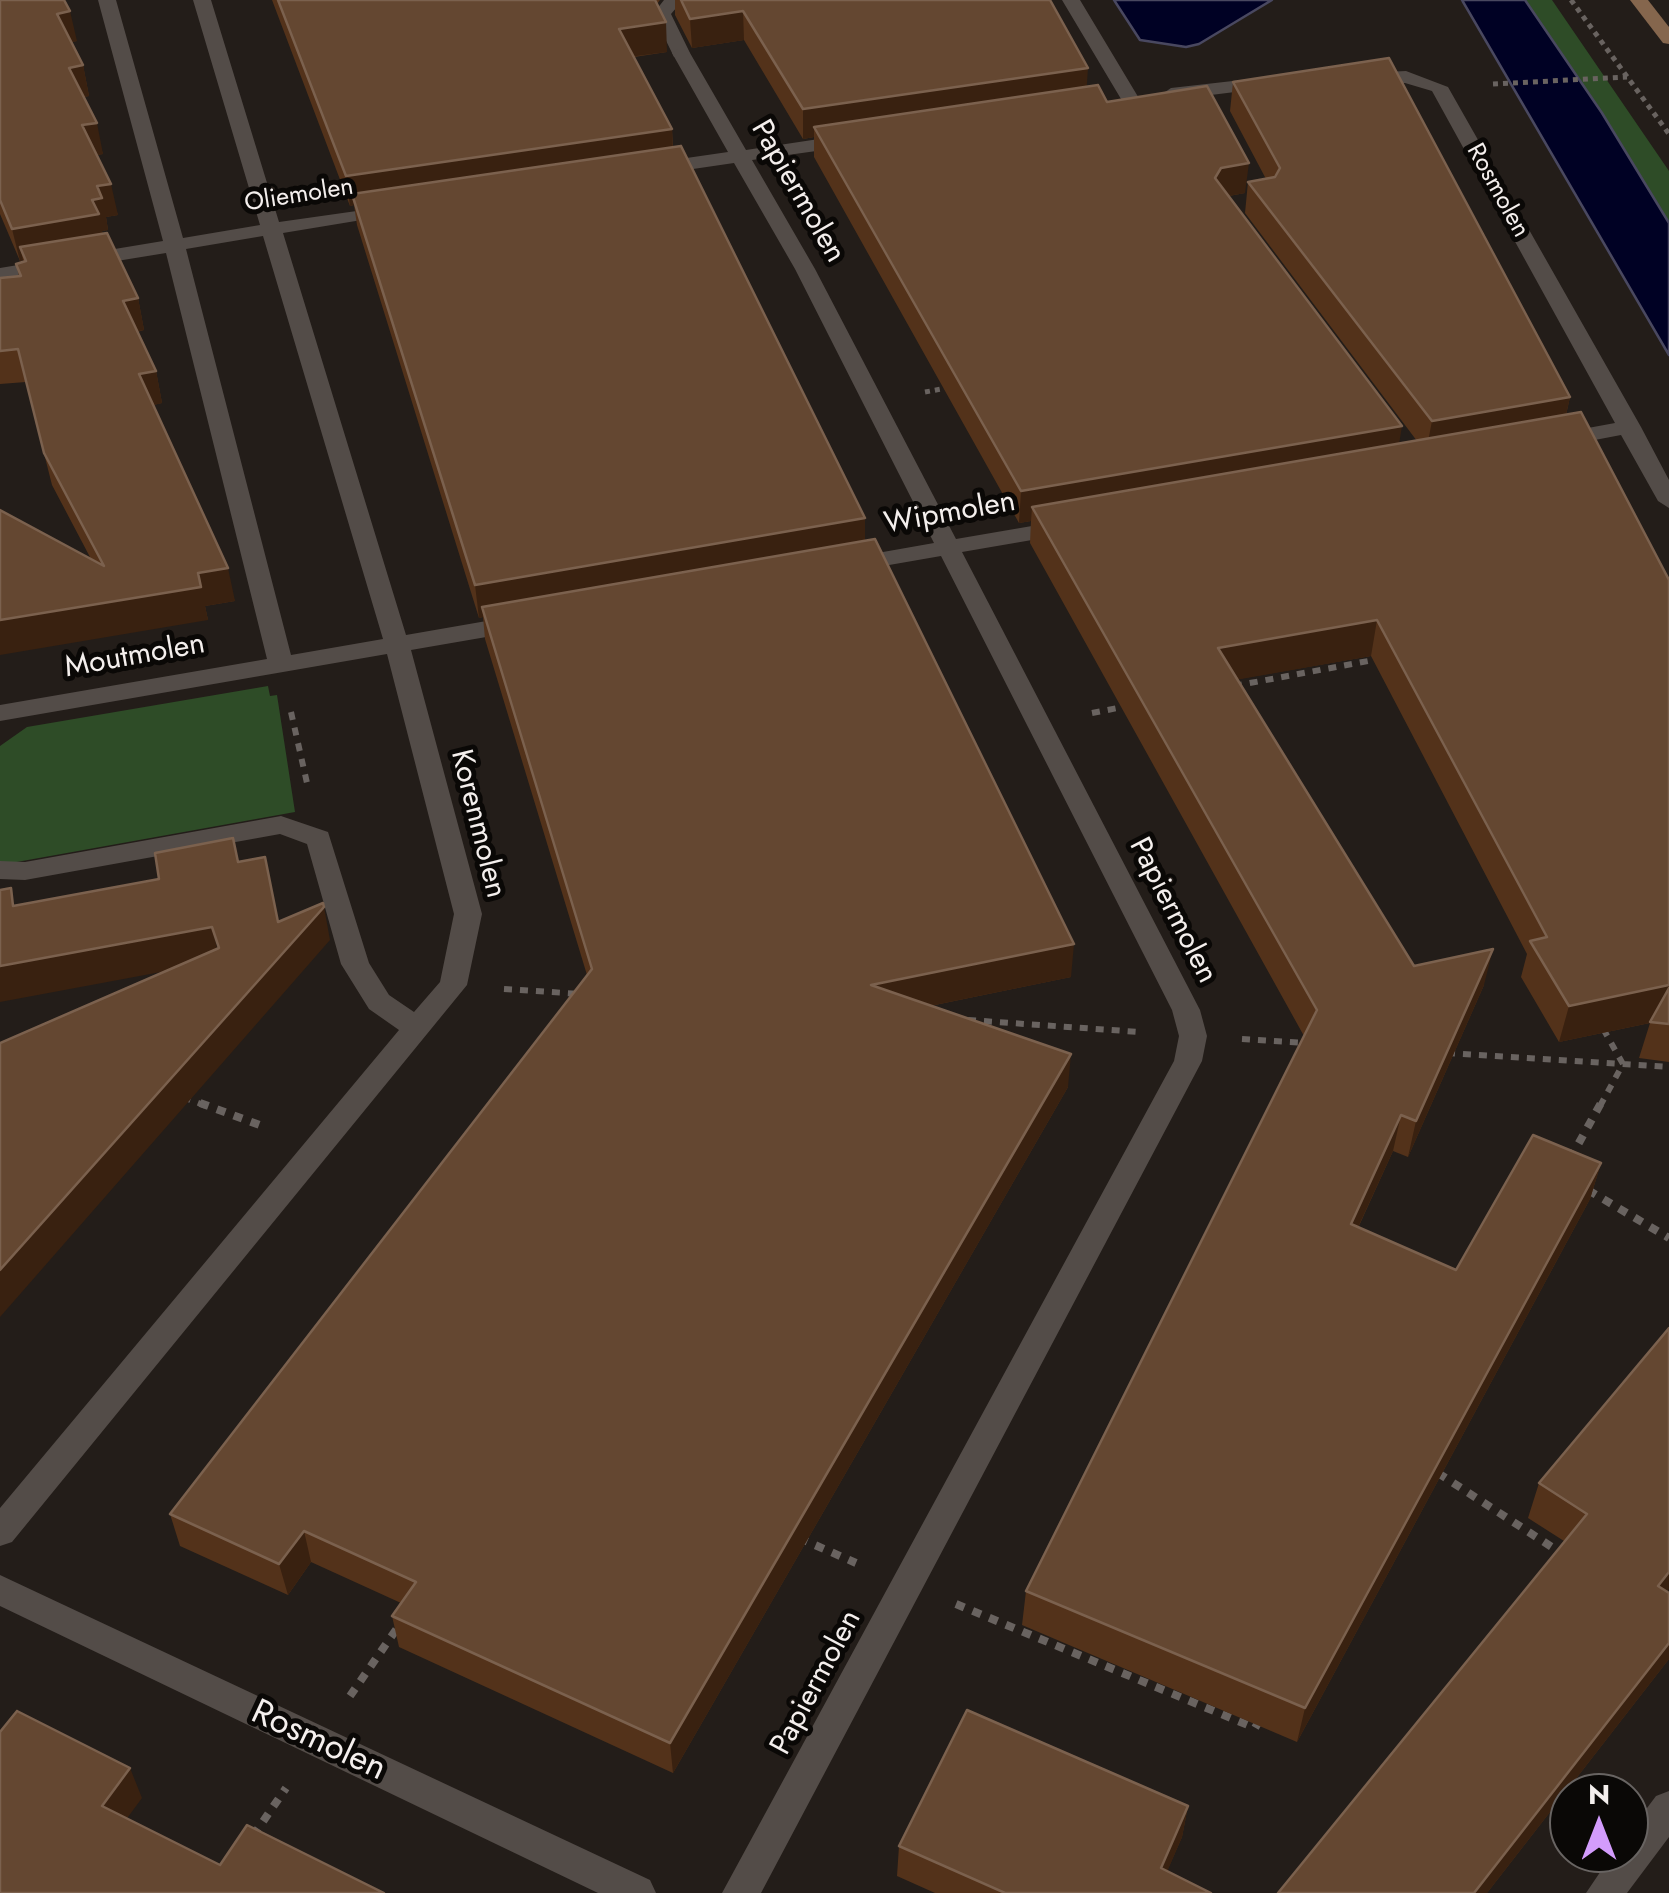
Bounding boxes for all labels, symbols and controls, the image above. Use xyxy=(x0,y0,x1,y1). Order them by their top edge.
street label: Papiermolen xyxy=(742,114,852,270)
street label: Rosmolen xyxy=(1459,139,1535,243)
street label: Oliemolen xyxy=(242,173,356,219)
street label: Wipmolen xyxy=(882,485,1018,543)
street label: Moutmolen xyxy=(62,627,208,687)
street label: Korenmolen xyxy=(441,746,513,902)
street label: Papiermolen xyxy=(1120,832,1224,990)
street label: Papiermolen xyxy=(764,1605,870,1761)
street label: Rosmolen xyxy=(244,1693,392,1791)
north arrow xyxy=(1549,1773,1649,1873)
text: N xyxy=(1588,1774,1610,1815)

